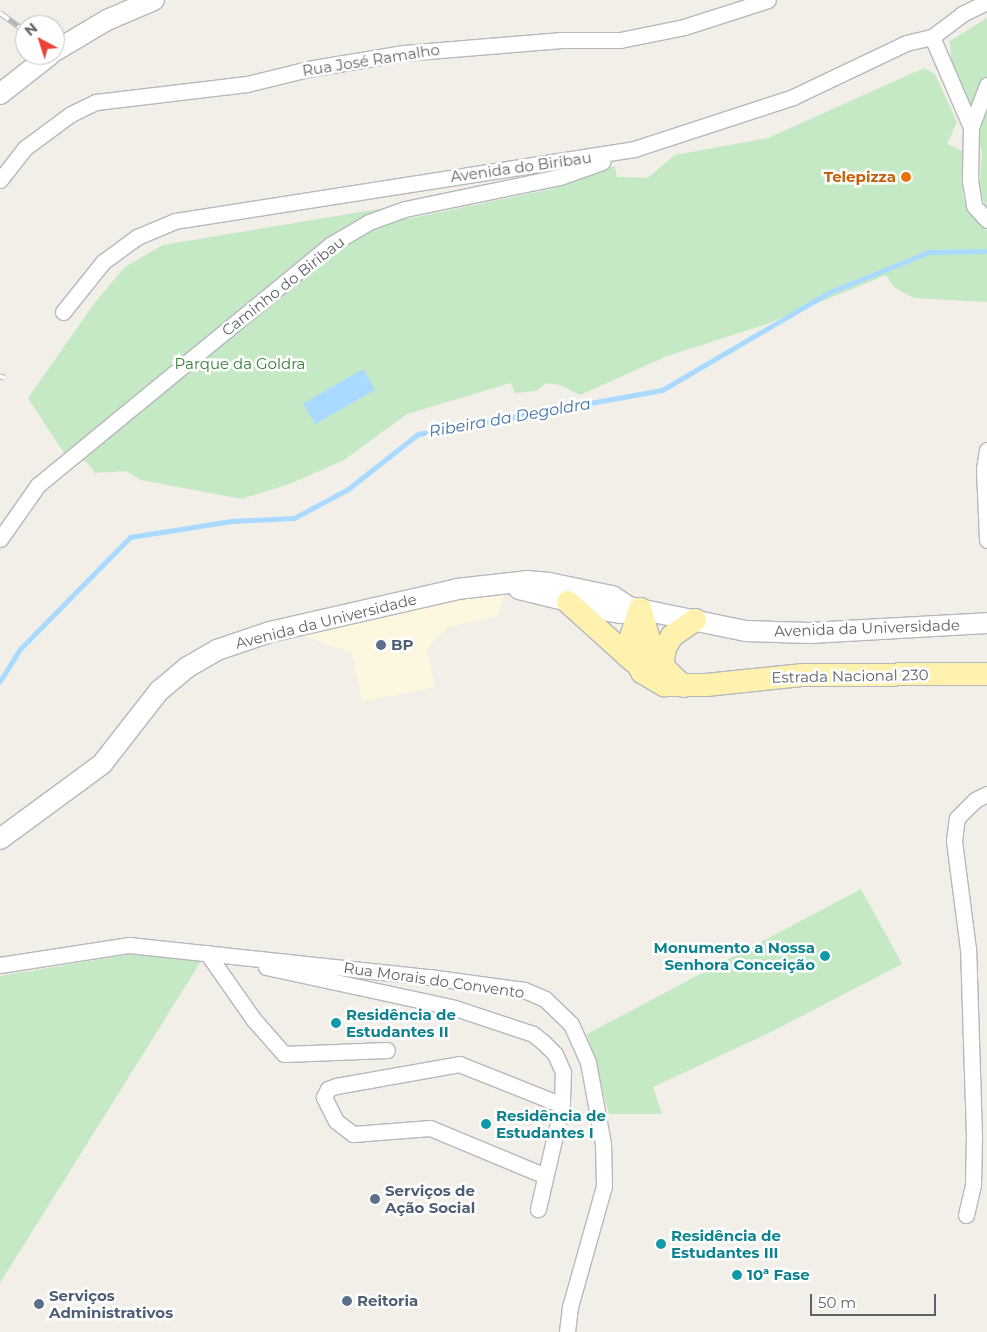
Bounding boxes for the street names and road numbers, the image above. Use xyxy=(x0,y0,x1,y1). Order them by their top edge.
street label: Rua José Ramalho xyxy=(301,40,441,80)
street label: Avenida do Biribau xyxy=(449,148,593,186)
street label: Caminho do Biribau xyxy=(218,232,348,340)
street label: Avenida da Universidade xyxy=(234,590,418,652)
street label: Avenida da Universidade xyxy=(774,616,960,640)
street label: Estrada Nacional 230 xyxy=(771,666,929,686)
street label: Rua Morais do Convento xyxy=(342,958,526,1002)

